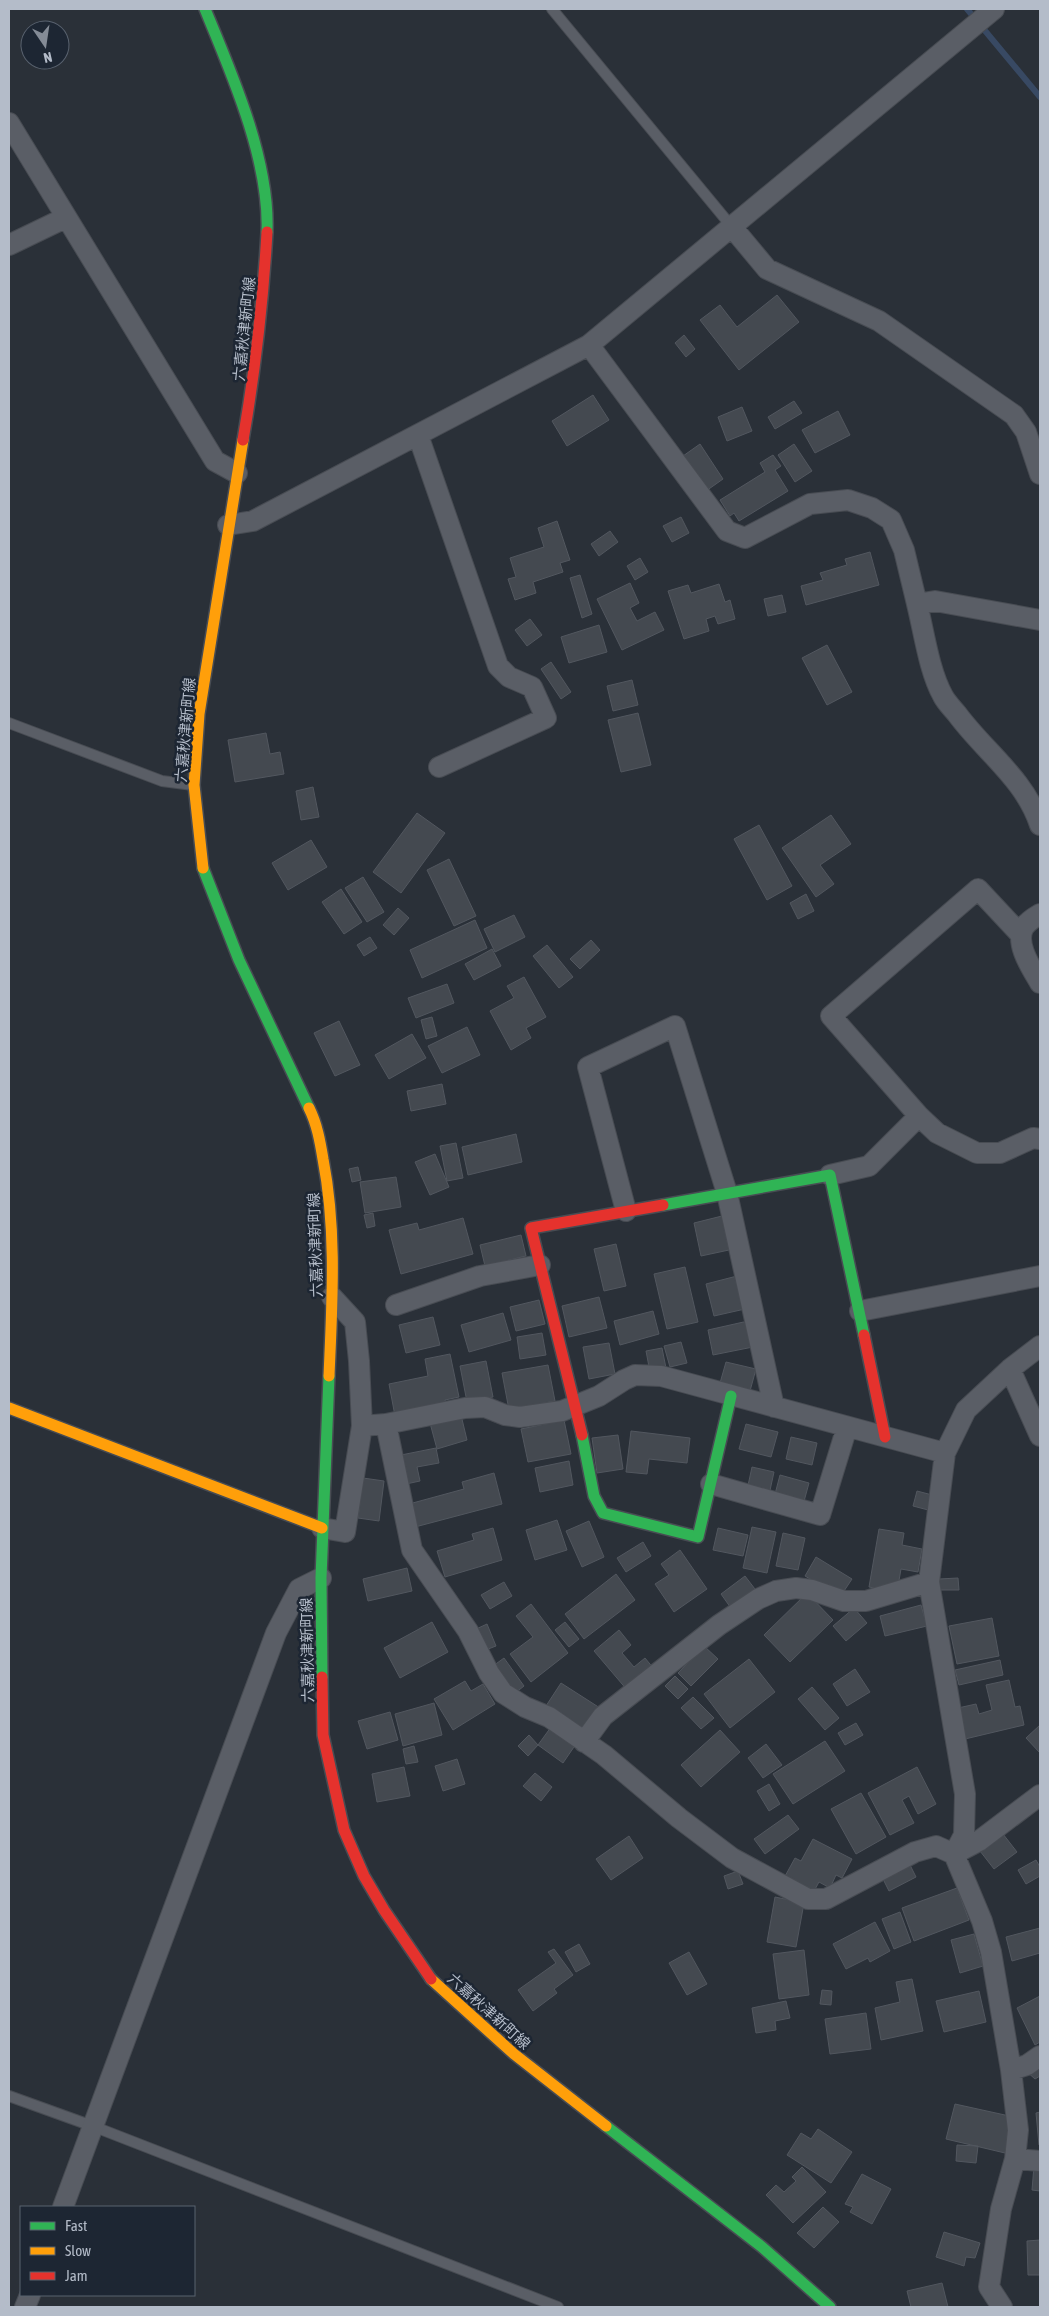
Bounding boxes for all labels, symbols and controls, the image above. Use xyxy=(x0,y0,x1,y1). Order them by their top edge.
north arrow xyxy=(20,20,70,70)
text: N xyxy=(42,49,54,66)
street label: 六嘉秋津新町線 xyxy=(230,276,258,382)
street label: 六嘉秋津新町線 xyxy=(172,677,198,783)
street label: 六嘉秋津新町線 xyxy=(305,1192,325,1298)
street label: 六嘉秋津新町線 xyxy=(298,1597,316,1703)
street label: 六嘉秋津新町線 xyxy=(444,1970,534,2052)
legend xyxy=(20,2206,195,2296)
text: Fast xyxy=(65,2217,87,2234)
text: Slow xyxy=(65,2242,91,2259)
text: Jam xyxy=(65,2267,88,2284)

